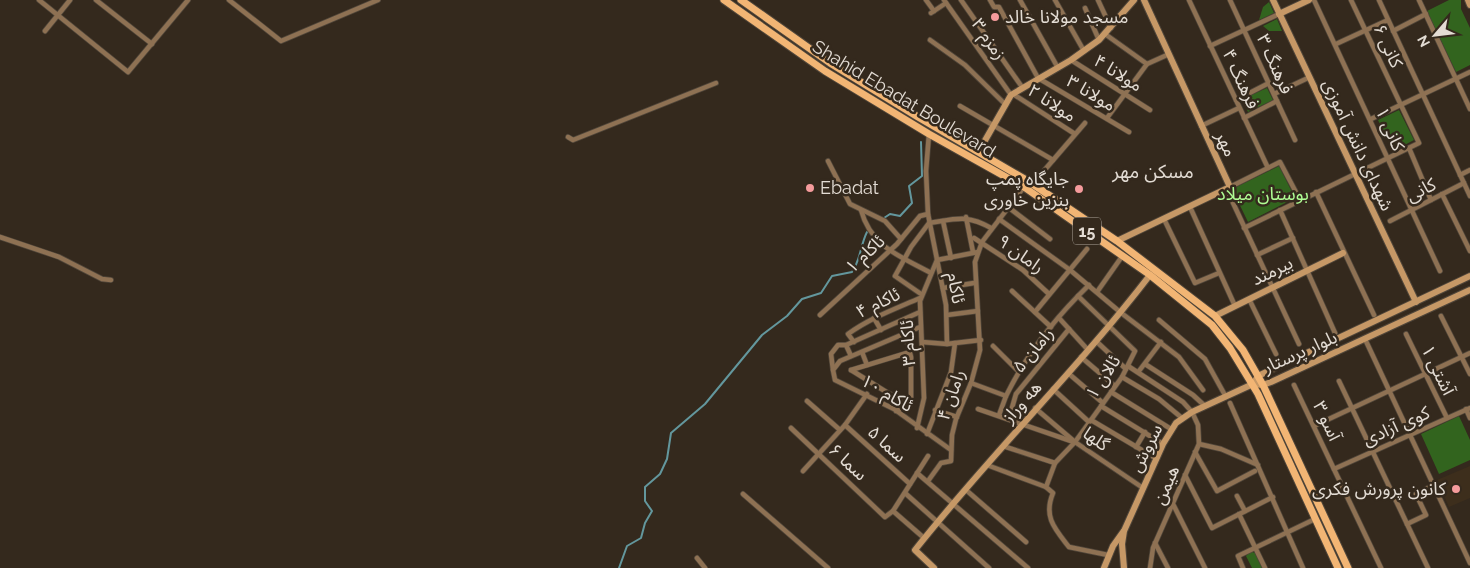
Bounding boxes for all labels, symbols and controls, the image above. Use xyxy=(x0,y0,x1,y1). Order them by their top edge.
place label: مسجد مولانا خالد xyxy=(1005,6,1129,28)
north arrow xyxy=(1410,10,1460,60)
marker: مسجد مولانا خالد xyxy=(989,11,1001,23)
street label: زمزم ۳ xyxy=(965,14,1011,66)
street label: کانی ۶ xyxy=(1368,21,1408,72)
street label: فرهنگ ۳ xyxy=(1252,31,1298,97)
text: N xyxy=(1414,33,1433,50)
street label: Shahid Ebadat Boulevard xyxy=(809,36,1000,162)
street label: فرهنگ ۴ xyxy=(1218,46,1264,112)
street label: مولانا ۴ xyxy=(1090,50,1146,96)
street label: مولانا ۳ xyxy=(1062,70,1120,116)
street label: شهدای دانش آموزی xyxy=(1318,76,1398,214)
street label: مولانا ۲ xyxy=(1024,79,1080,127)
street label: کانی ۱ xyxy=(1371,104,1410,155)
street label: مهر xyxy=(1210,127,1241,160)
district label: مسکن مهر xyxy=(1111,160,1194,183)
place label: جایگاه پمپ بنزین خاوری xyxy=(984,168,1069,211)
street label: کانی xyxy=(1402,173,1440,207)
place label: Ebadat xyxy=(820,177,879,198)
marker: Ebadat xyxy=(804,182,816,194)
marker: جایگاه پمپ بنزین خاوری xyxy=(1073,183,1085,195)
park label: بوستان میلاد xyxy=(1217,183,1309,205)
road number: 15 xyxy=(1073,218,1101,245)
street label: ئاکام ۱ xyxy=(841,230,891,280)
street label: رامان ۹ xyxy=(993,230,1049,278)
street label: بیرمند xyxy=(1248,252,1296,290)
street label: ئاکام xyxy=(939,271,970,306)
street label: ئاکام ۴ xyxy=(852,283,905,326)
street label: ئاکام ۳ xyxy=(896,319,923,367)
street label: رامان ۵ xyxy=(1008,323,1058,377)
street label: بلوار پرستار xyxy=(1259,326,1341,379)
street label: آشتی ۱ xyxy=(1416,341,1460,399)
street label: ئالان ۱ xyxy=(1081,351,1125,403)
street label: رامان ۴ xyxy=(932,367,970,423)
street label: ئاکام ۱۰ xyxy=(855,369,917,419)
street label: هه وراز xyxy=(997,377,1046,428)
street label: آسو ۳ xyxy=(1308,397,1346,445)
street label: کوی آزادی xyxy=(1359,401,1433,451)
street label: سروش xyxy=(1125,420,1167,476)
street label: سما ۵ xyxy=(864,421,911,466)
street label: گلها xyxy=(1079,422,1114,455)
street label: سما ۶ xyxy=(825,439,872,485)
street label: هیمن xyxy=(1148,462,1184,508)
place label: کانون پرورش فکری xyxy=(1312,478,1447,500)
marker: کانون پرورش فکری xyxy=(1450,483,1462,495)

